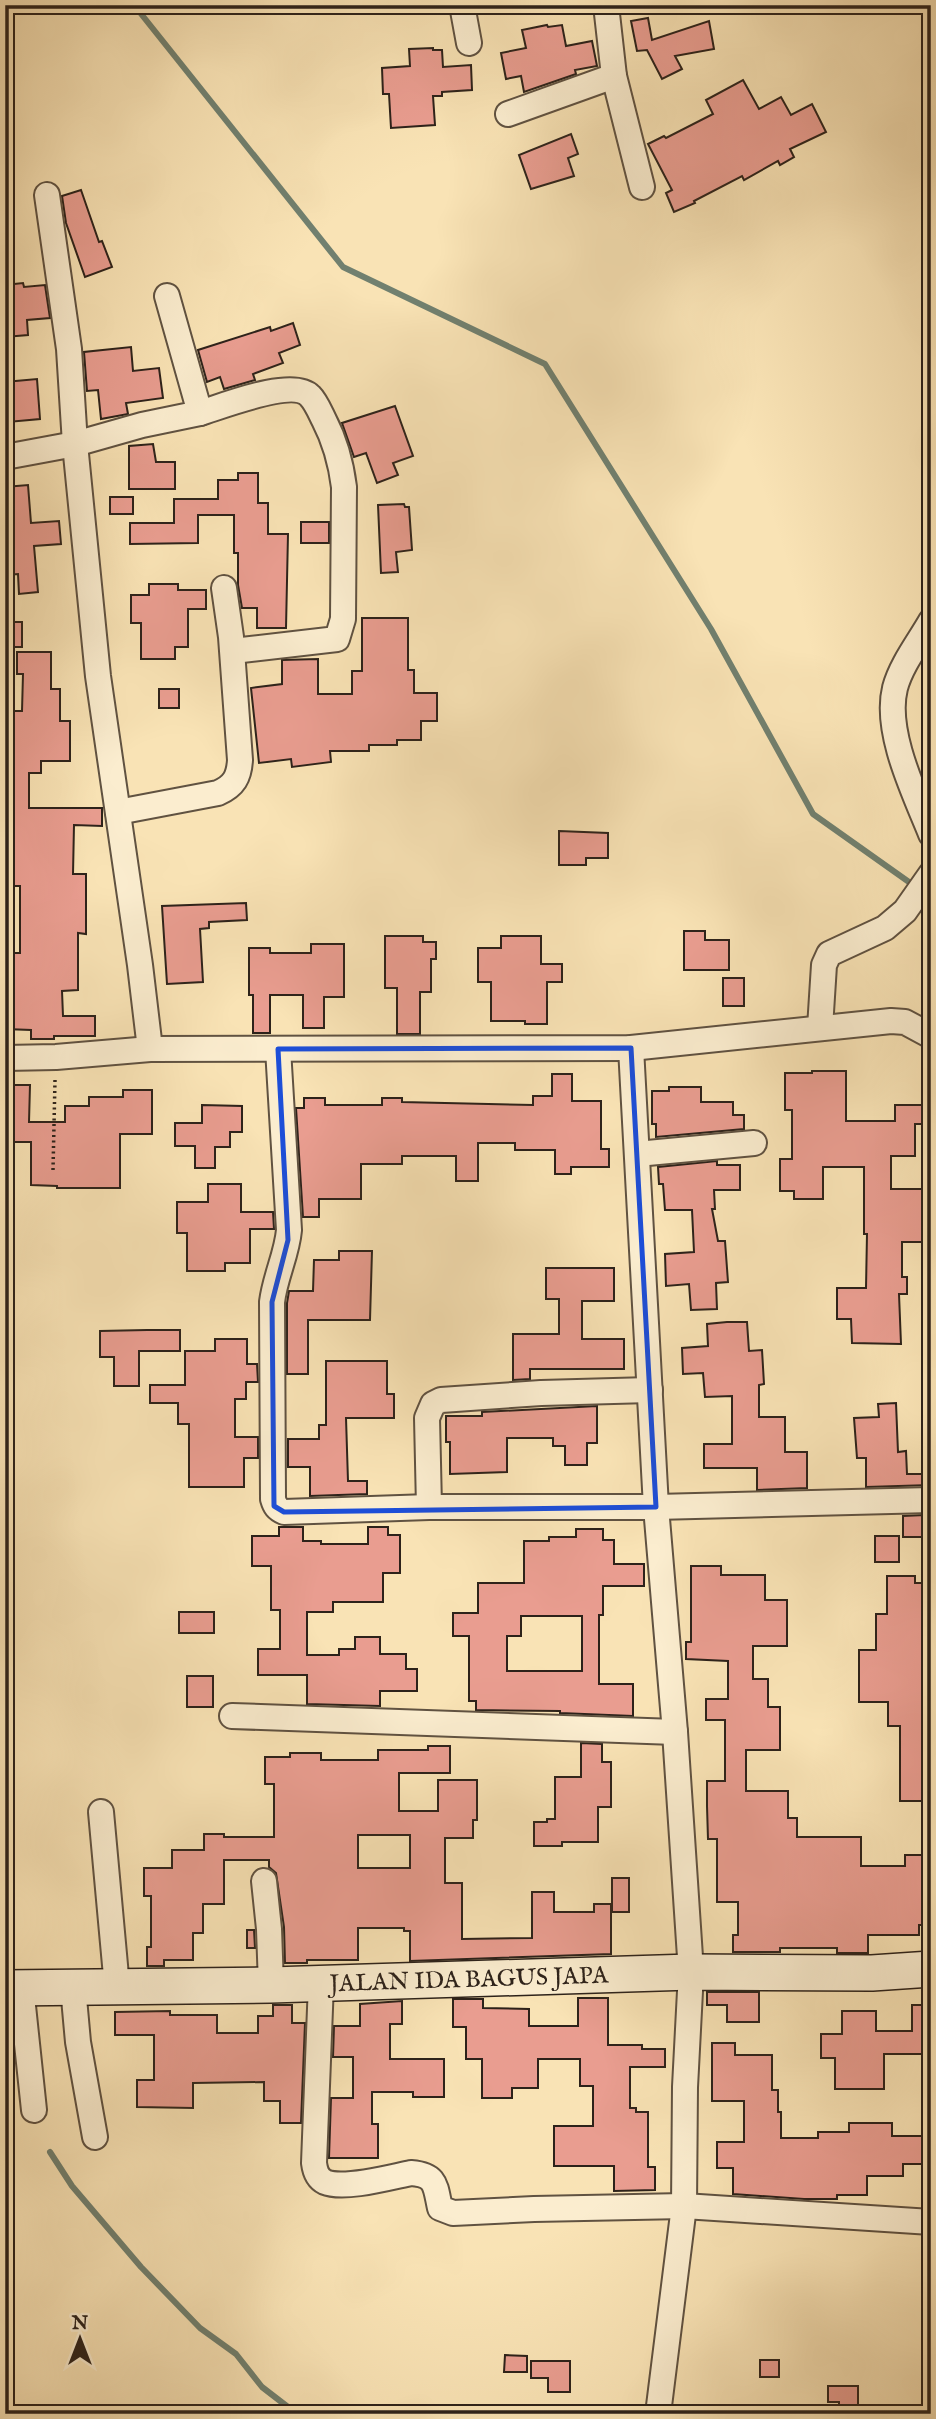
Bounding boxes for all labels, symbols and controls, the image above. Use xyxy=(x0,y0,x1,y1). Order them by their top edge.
street label: JALAN IDA BAGUS JAPA xyxy=(326,1961,609,2000)
north arrow xyxy=(46,2304,116,2374)
text: N xyxy=(71,2312,89,2336)

